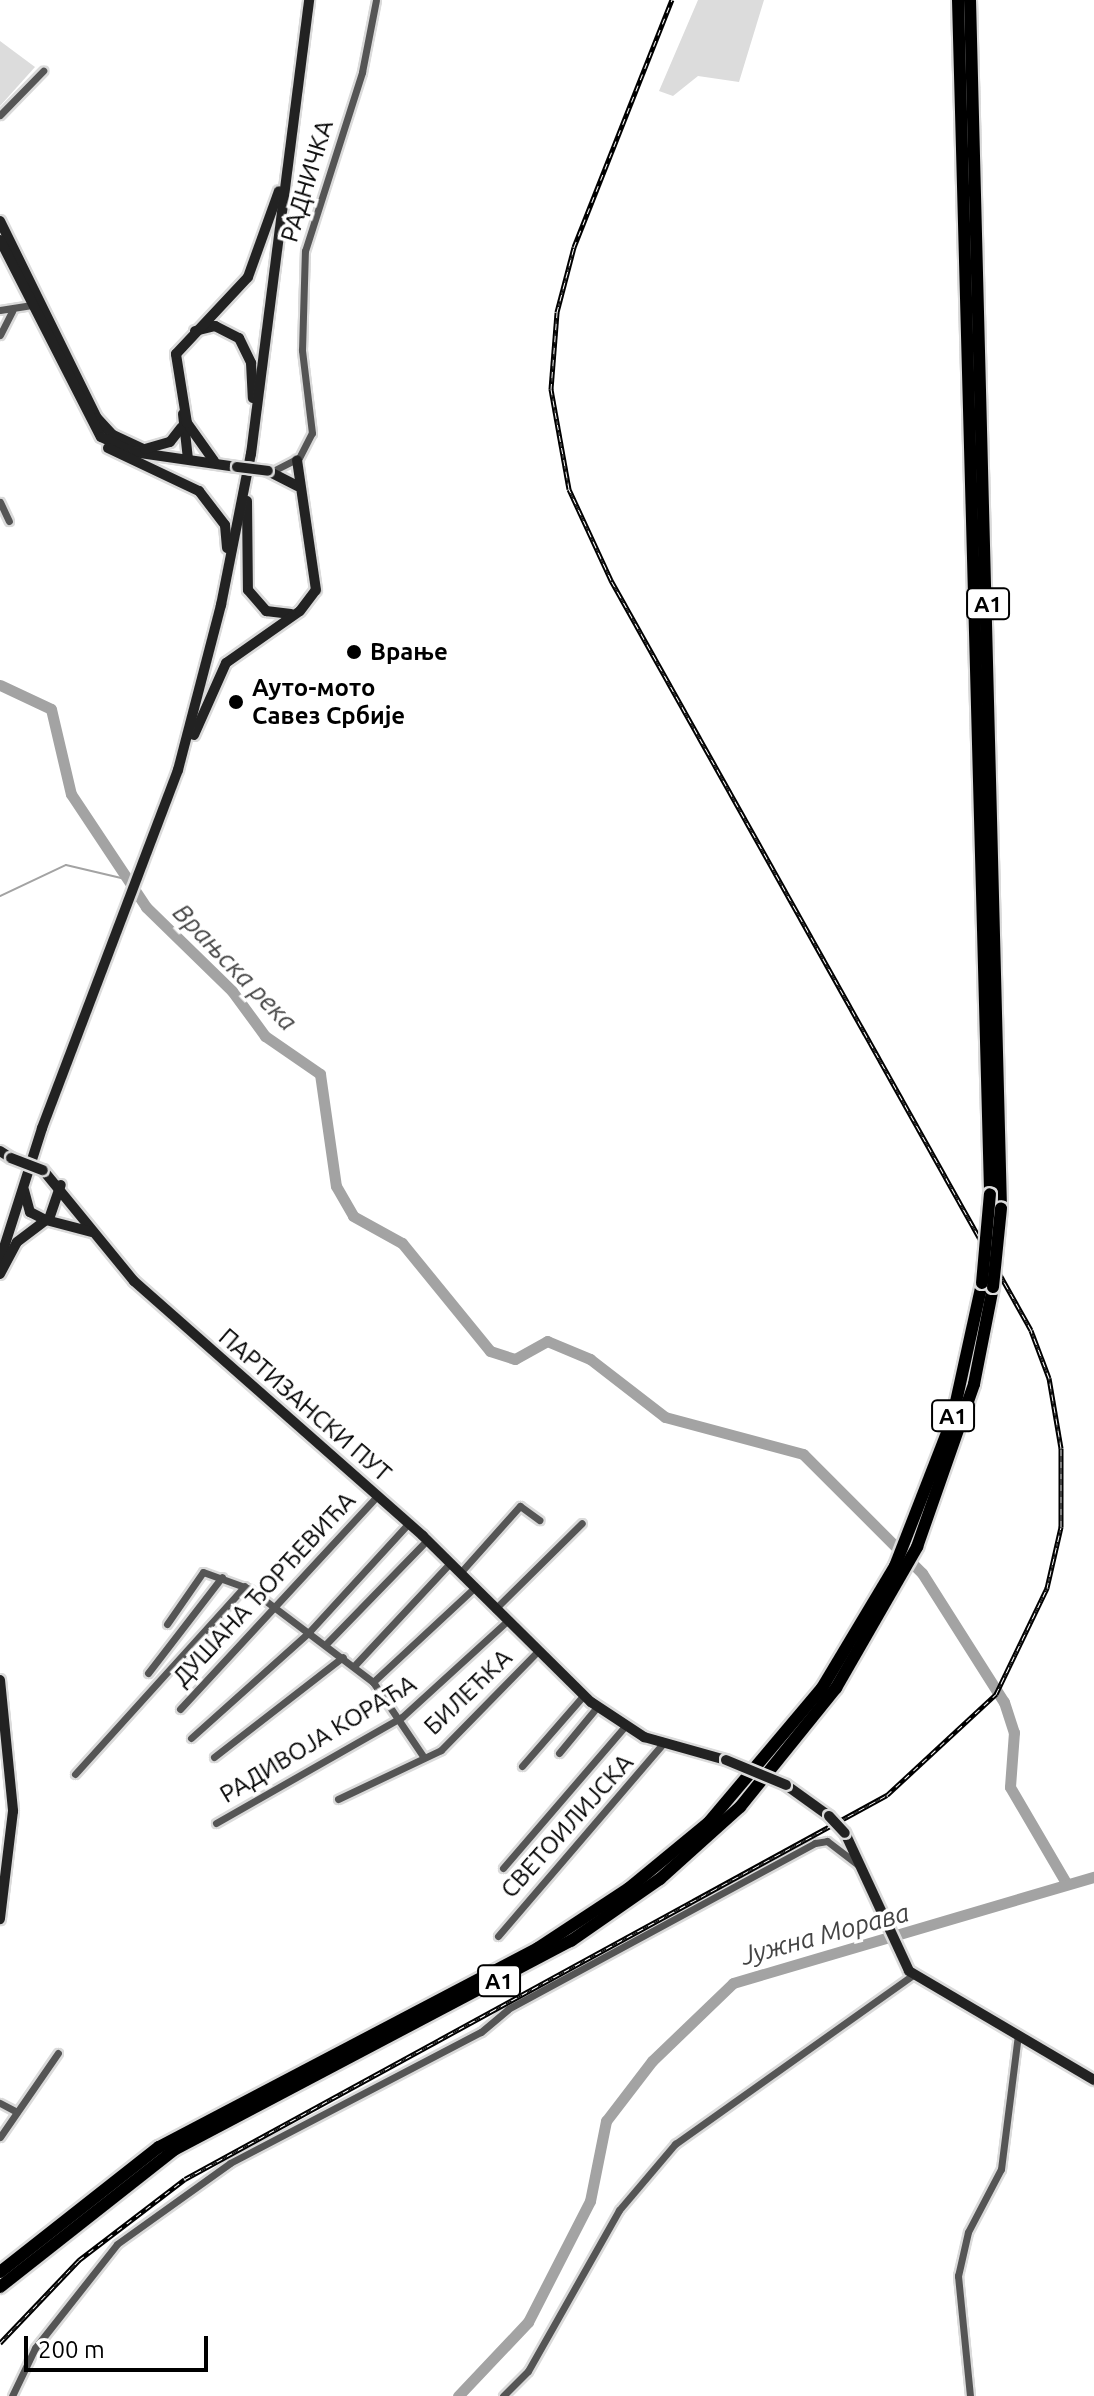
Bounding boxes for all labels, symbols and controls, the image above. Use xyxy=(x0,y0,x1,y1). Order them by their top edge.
street label: РАДНИЧКА xyxy=(275,117,339,245)
road number: A1 xyxy=(966,586,1010,622)
place label: Врање xyxy=(370,638,448,666)
marker: Врање xyxy=(345,643,363,661)
place label: Ауто-мото Савез Србије xyxy=(252,674,405,730)
marker: Ауто-мото Савез Србије xyxy=(227,693,245,711)
water label: Врањска река xyxy=(167,897,303,1037)
street label: ПАРТИЗАНСКИ ПУТ xyxy=(213,1322,397,1488)
road number: A1 xyxy=(931,1398,975,1434)
street label: ДУШАНА ЂОРЂЕВИЋА xyxy=(167,1486,361,1692)
street label: БИЛЕЋКА xyxy=(418,1643,518,1741)
street label: РАДИВОЈА КОРАЋА xyxy=(215,1669,421,1809)
street label: СВЕТОИЛИЈСКА xyxy=(495,1748,639,1904)
water label: Јужна Морава xyxy=(738,1897,912,1971)
road number: A1 xyxy=(477,1963,521,1999)
scale bar xyxy=(28,2320,212,2370)
text: 200 m xyxy=(38,2336,105,2363)

